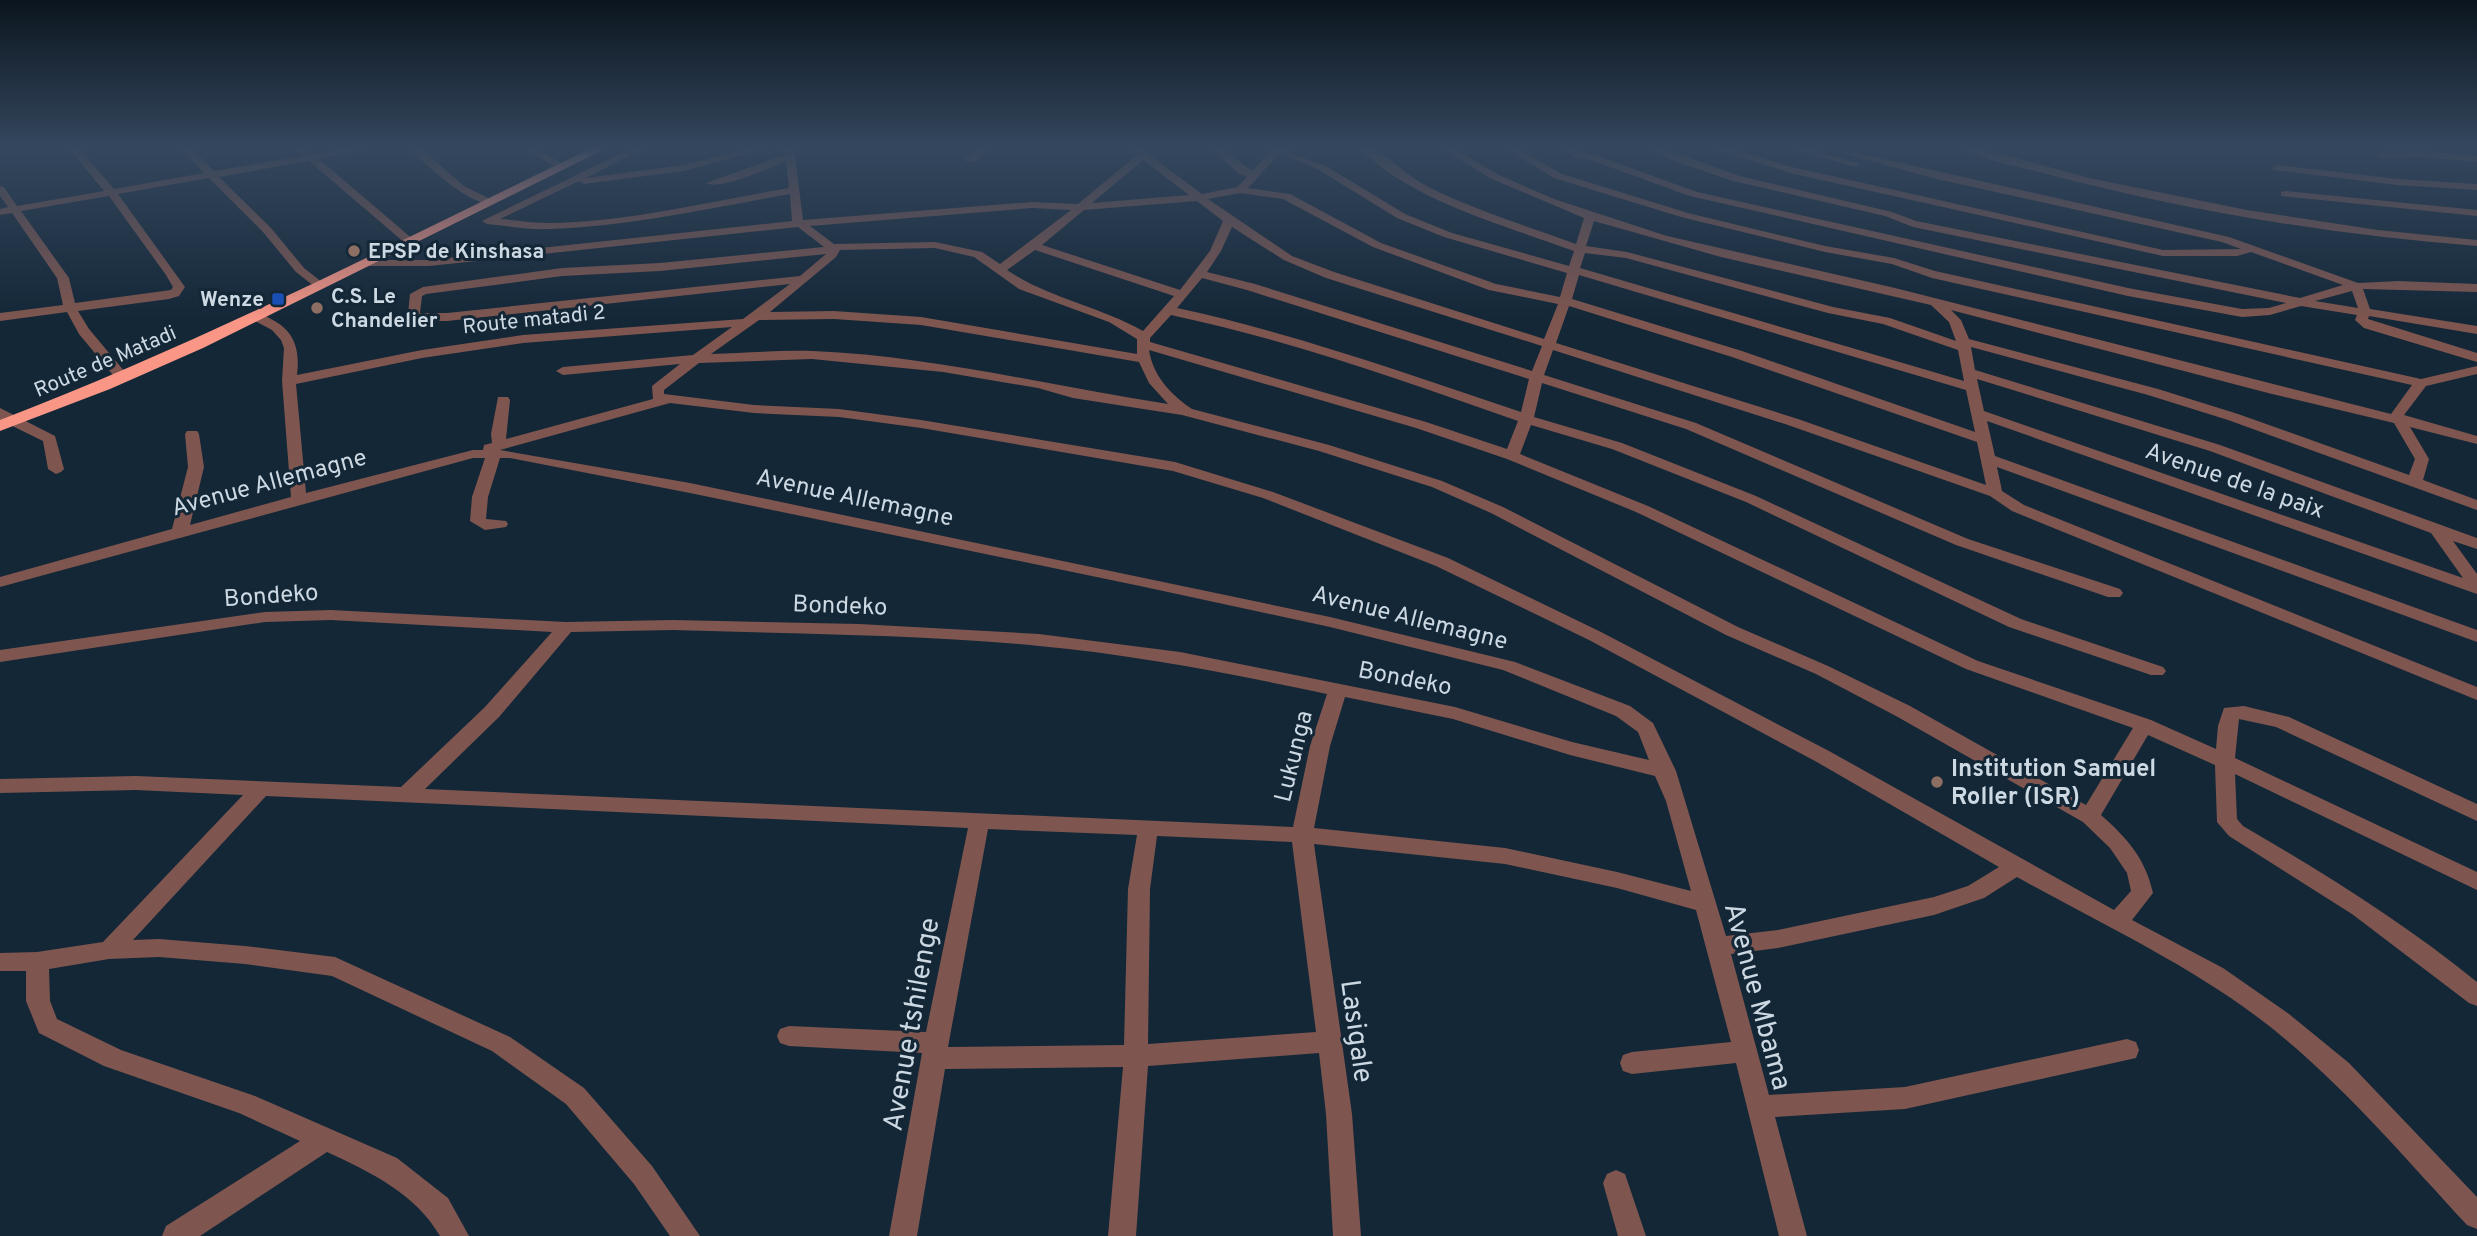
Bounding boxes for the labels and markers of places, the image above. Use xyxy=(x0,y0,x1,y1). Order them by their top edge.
place label: EPSP de Kinshasa xyxy=(368,239,544,266)
marker: EPSP de Kinshasa xyxy=(346,243,362,259)
place label: C.S. Le Chandelier xyxy=(331,284,438,335)
place label: Wenze xyxy=(200,287,264,314)
marker: Wenze xyxy=(270,291,286,307)
marker: C.S. Le Chandelier xyxy=(309,300,325,316)
place label: Institution Samuel Roller (ISR) xyxy=(1951,755,2156,813)
marker: Institution Samuel Roller (ISR) xyxy=(1929,774,1945,790)

